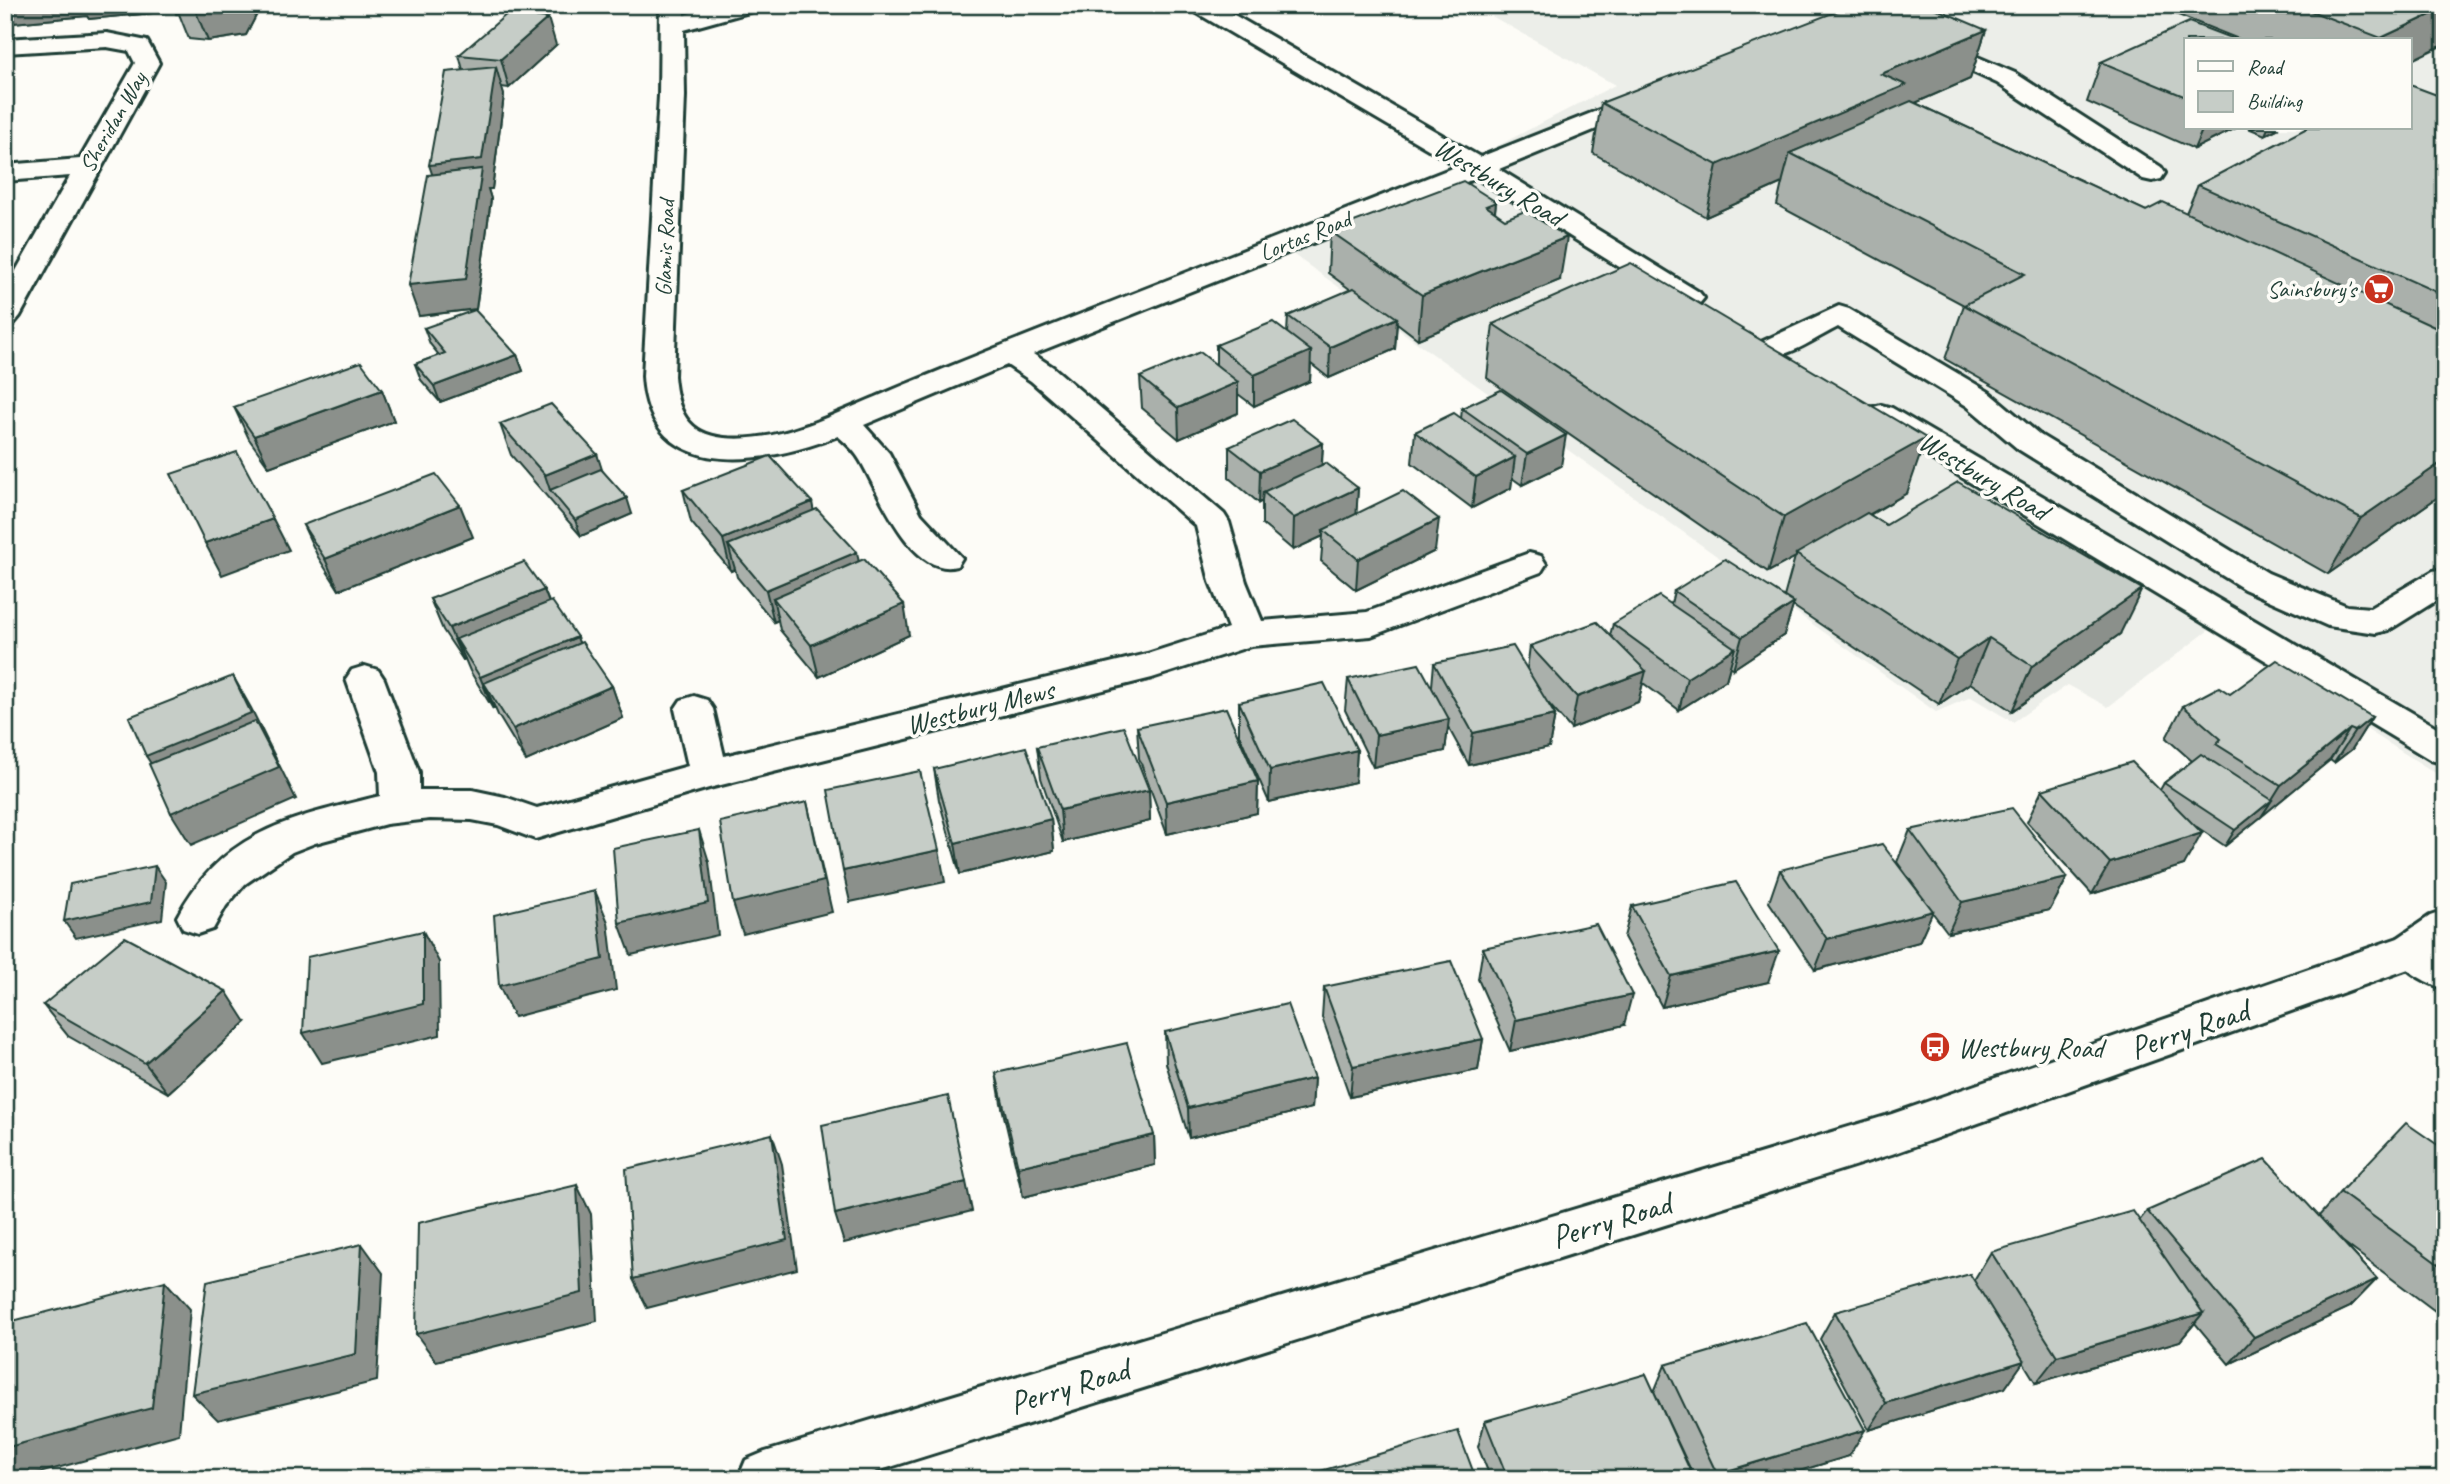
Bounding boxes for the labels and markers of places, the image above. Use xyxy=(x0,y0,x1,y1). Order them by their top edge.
supermarket icon: Sainsbury's xyxy=(2362,272,2396,306)
place label: Sainsbury's xyxy=(2267,275,2358,304)
bus stop icon: Westbury Road xyxy=(1918,1030,1952,1064)
place label: Westbury Road xyxy=(1958,1030,2107,1065)

